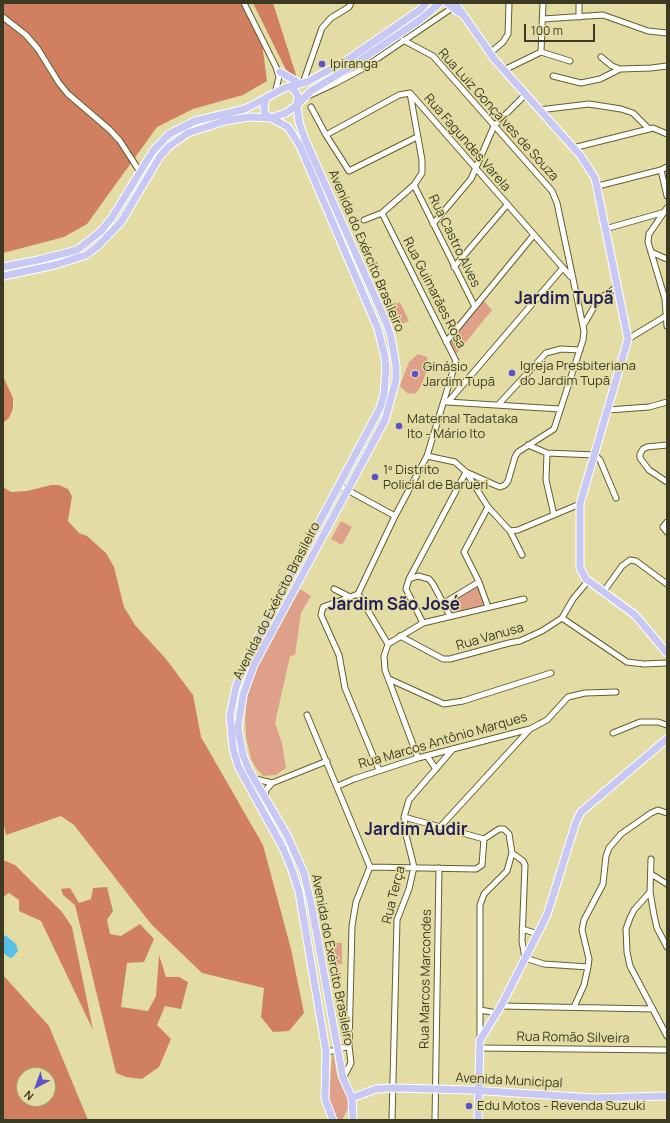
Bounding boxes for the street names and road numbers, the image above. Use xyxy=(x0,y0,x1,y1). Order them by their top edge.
street label: Rua Luiz Gonçalves de Souza xyxy=(434,46,562,184)
street label: Rua Fagundes Varela xyxy=(420,91,514,195)
street label: Avenida do Exército Brasileiro xyxy=(325,168,407,334)
street label: Rua Castro Alves xyxy=(425,192,483,290)
street label: Rua Guimarães Rosa xyxy=(399,235,469,351)
street label: Avenida do Exército Brasileiro xyxy=(230,520,324,682)
street label: Rua Vanusa xyxy=(454,620,526,654)
street label: Rua Marcos Antônio Marques xyxy=(357,709,529,773)
street label: Rua Terça xyxy=(379,864,409,926)
street label: Avenida do Exército Brasileiro xyxy=(308,873,356,1047)
street label: Rua Marcos Marcondes xyxy=(417,909,435,1049)
street label: Rua Romão Silveira xyxy=(516,1029,630,1047)
street label: Avenida Municipal xyxy=(455,1070,563,1092)

